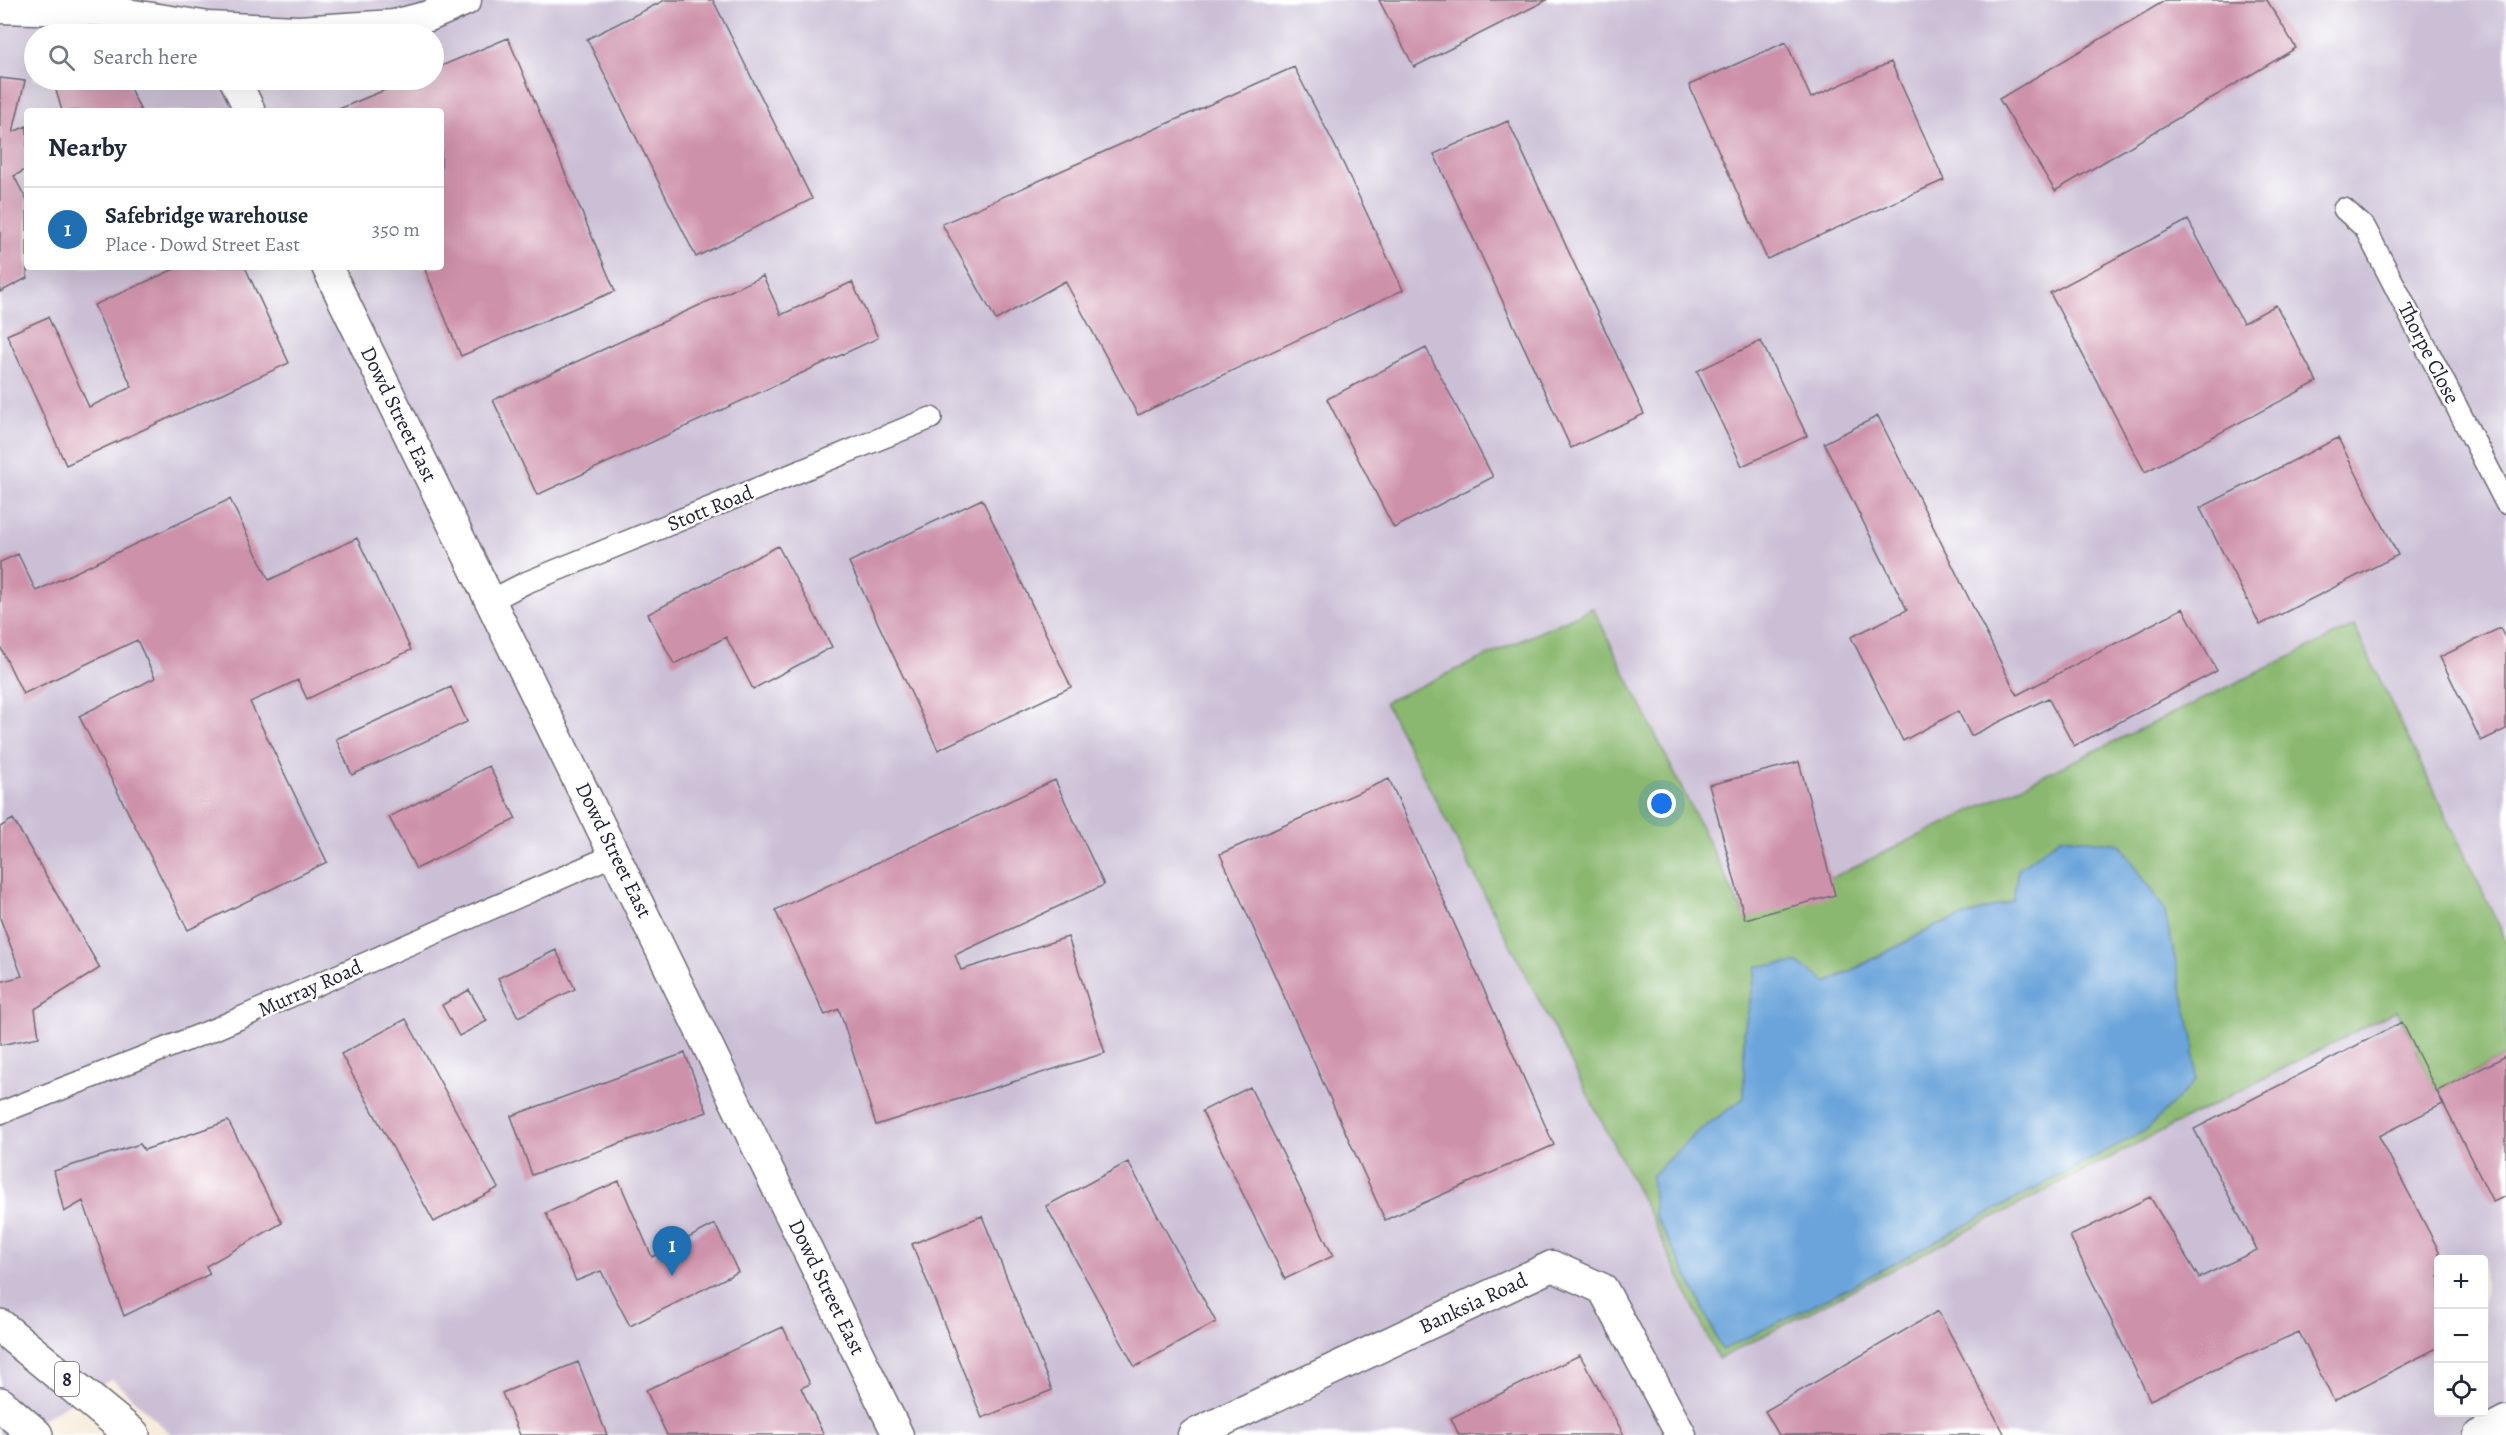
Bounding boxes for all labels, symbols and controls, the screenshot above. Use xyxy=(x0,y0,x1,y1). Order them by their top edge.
search box xyxy=(24,24,444,90)
icon: search xyxy=(45,41,78,74)
text: Search here xyxy=(93,42,198,72)
text: Nearby xyxy=(48,130,127,165)
text: Safebridge warehouse xyxy=(105,201,308,231)
text: 1 xyxy=(64,216,71,243)
text: 350 m xyxy=(372,216,420,243)
text: Place · Dowd Street East xyxy=(105,231,300,258)
street label: Thorpe Close xyxy=(2391,297,2467,409)
street label: Dowd Street East xyxy=(354,341,444,487)
street label: Stott Road xyxy=(663,478,758,538)
street label: Dowd Street East xyxy=(569,777,659,923)
your location xyxy=(1647,789,1676,818)
street label: Murray Road xyxy=(253,952,367,1023)
street label: Dowd Street East xyxy=(782,1214,872,1360)
pin: 1 xyxy=(652,1226,692,1276)
map controls xyxy=(2434,1255,2488,1417)
button: + xyxy=(2434,1255,2488,1309)
street label: Banksia Road xyxy=(1414,1265,1532,1340)
button: − xyxy=(2434,1309,2488,1363)
road number: 8 xyxy=(55,1362,79,1396)
button: locate xyxy=(2434,1363,2488,1417)

